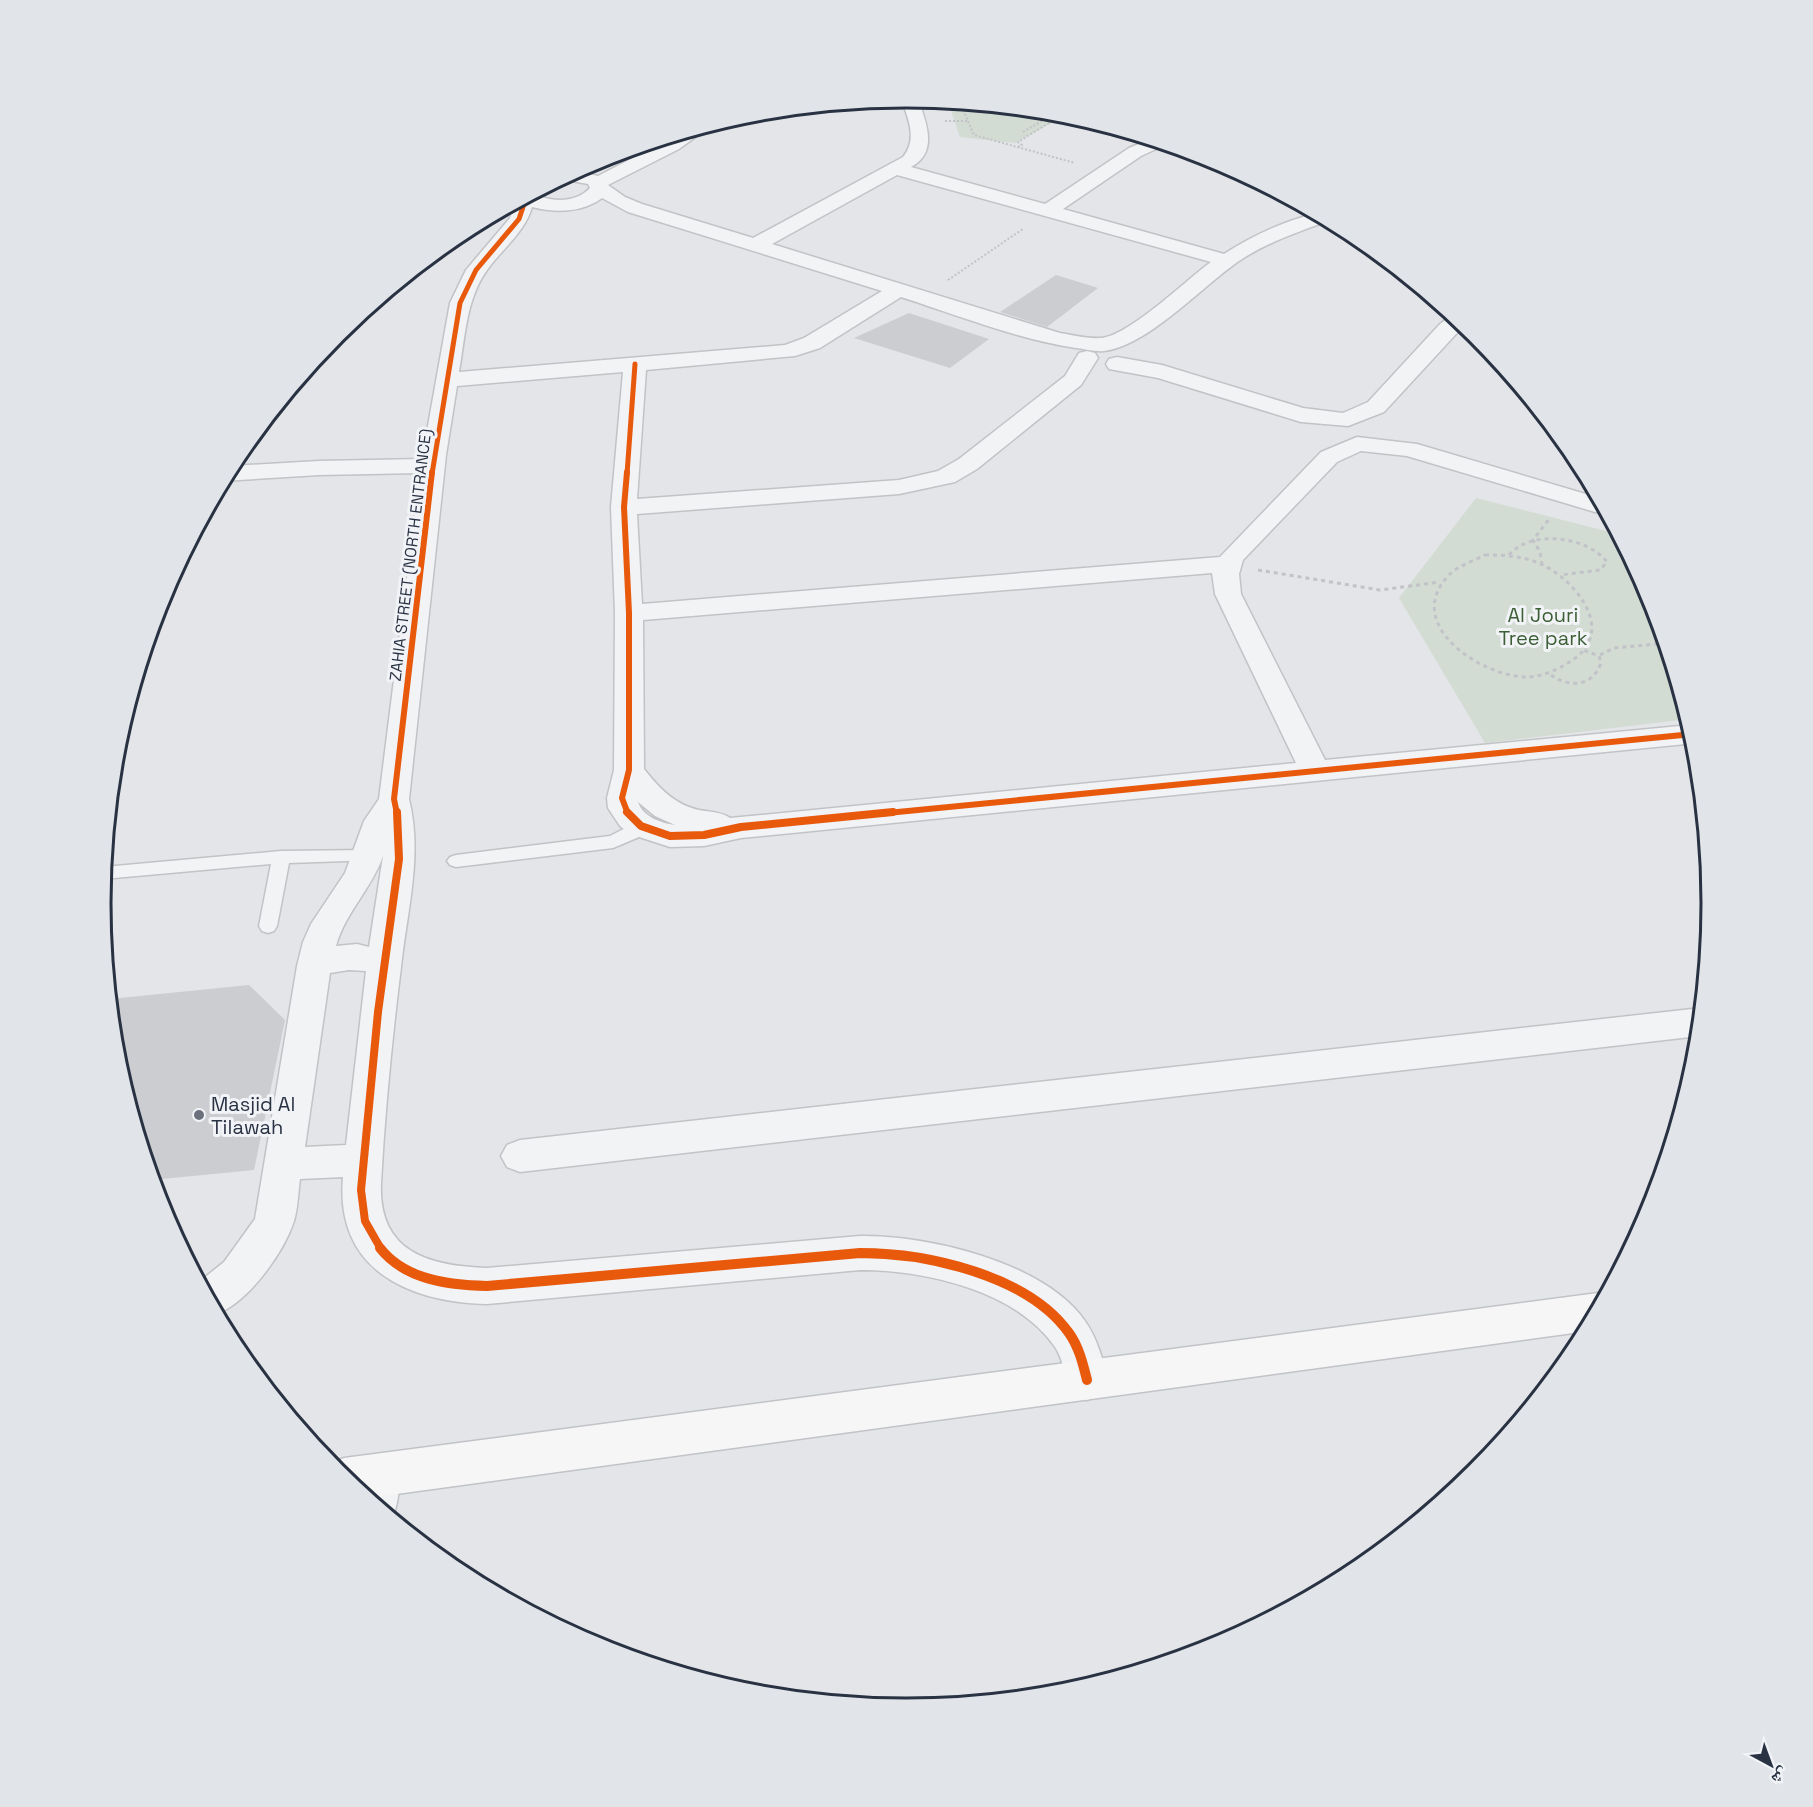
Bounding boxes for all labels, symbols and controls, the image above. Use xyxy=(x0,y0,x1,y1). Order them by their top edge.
street label: ZAHIA STREET (NORTH ENTRANCE) xyxy=(385,428,436,682)
park label: Al Jouri Tree park xyxy=(1499,602,1588,651)
place label: Masjid Al Tilawah xyxy=(211,1091,295,1140)
marker: Masjid Al Tilawah xyxy=(192,1108,206,1122)
north arrow xyxy=(1741,1735,1801,1795)
text: ش xyxy=(1767,1762,1794,1789)

